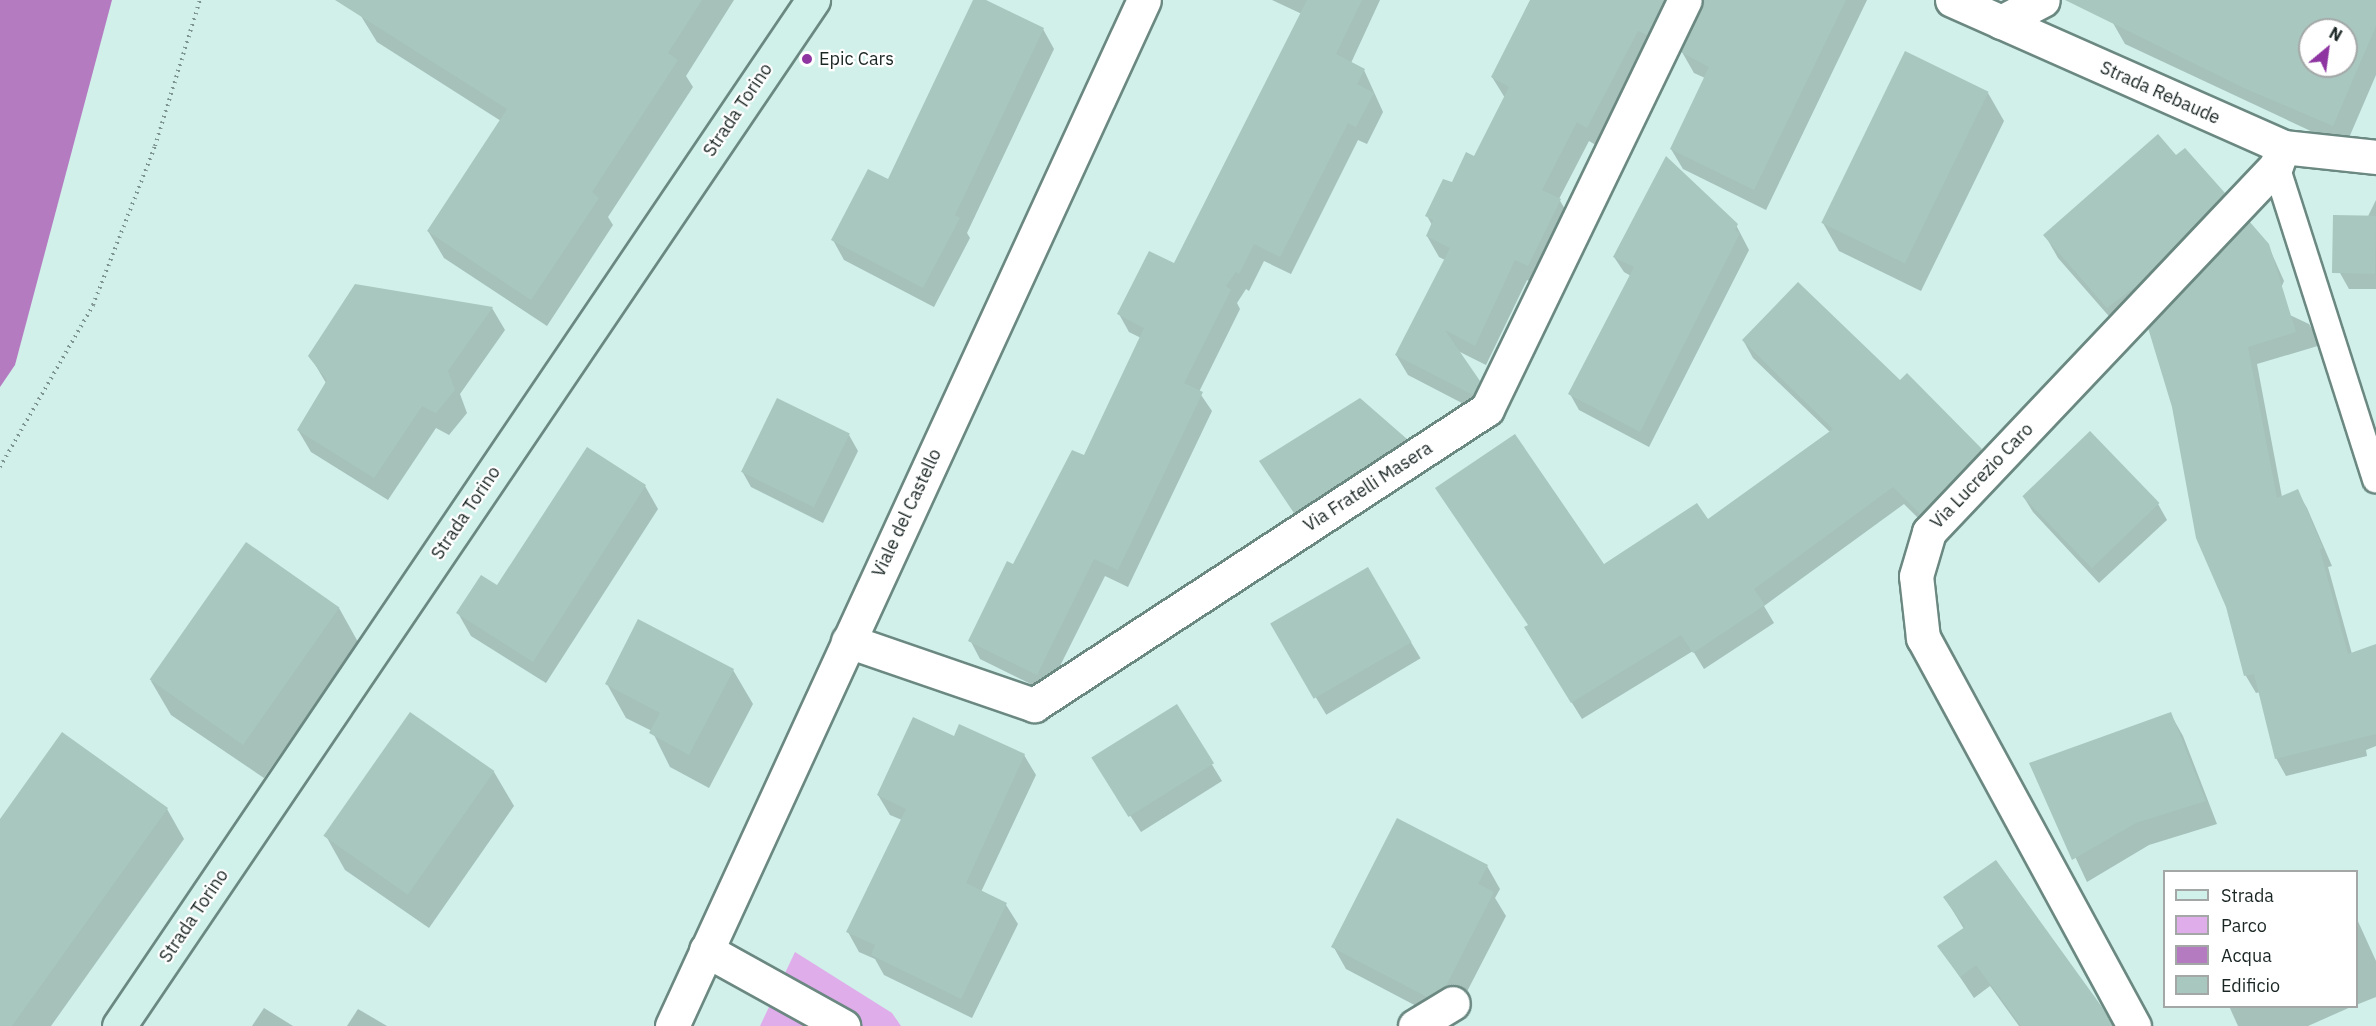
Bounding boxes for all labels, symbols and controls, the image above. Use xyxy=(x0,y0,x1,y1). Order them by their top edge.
north arrow xyxy=(2298,18,2358,78)
text: N xyxy=(2326,22,2346,46)
place label: Epic Cars xyxy=(819,48,894,70)
marker: Epic Cars xyxy=(800,52,814,66)
street label: Strada Rebaude xyxy=(2097,57,2223,129)
street label: Strada Torino xyxy=(699,59,777,161)
street label: Via Lucrezio Caro xyxy=(1926,419,2038,533)
street label: Via Fratelli Masera xyxy=(1300,437,1436,537)
street label: Viale del Castello xyxy=(868,445,946,581)
street label: Strada Torino xyxy=(427,462,505,564)
street label: Strada Torino xyxy=(155,865,233,967)
legend xyxy=(2163,870,2358,1008)
text: Strada xyxy=(2221,884,2274,907)
text: Parco xyxy=(2221,914,2267,937)
text: Acqua xyxy=(2221,944,2272,967)
text: Edificio xyxy=(2221,974,2280,997)

